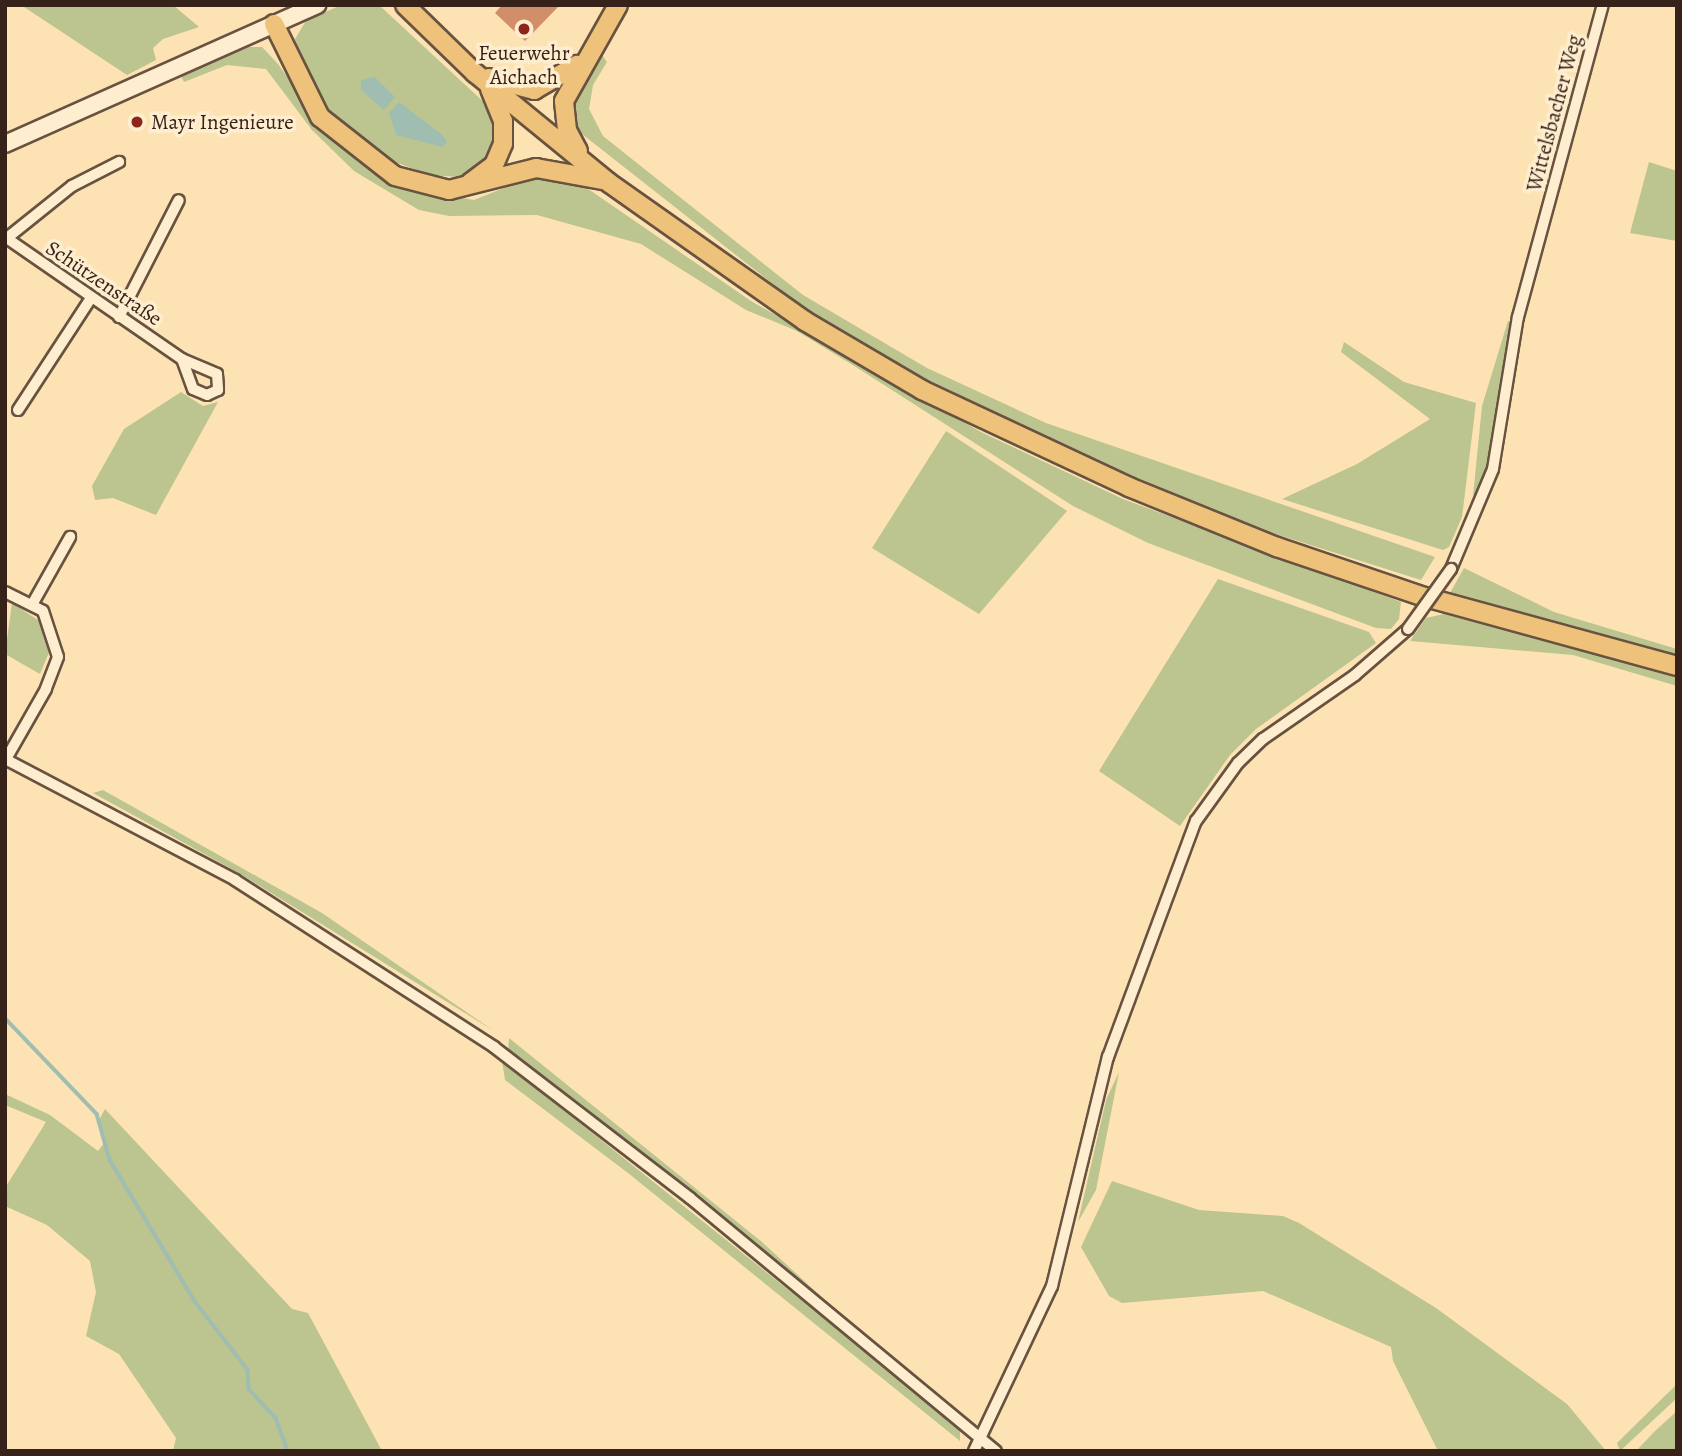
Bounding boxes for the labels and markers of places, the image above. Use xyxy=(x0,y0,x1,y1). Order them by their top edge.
marker: Feuerwehr Aichach xyxy=(516,21,532,37)
place label: Feuerwehr Aichach xyxy=(478,40,570,90)
place label: Mayr Ingenieure xyxy=(151,109,294,135)
marker: Mayr Ingenieure xyxy=(129,114,145,130)

